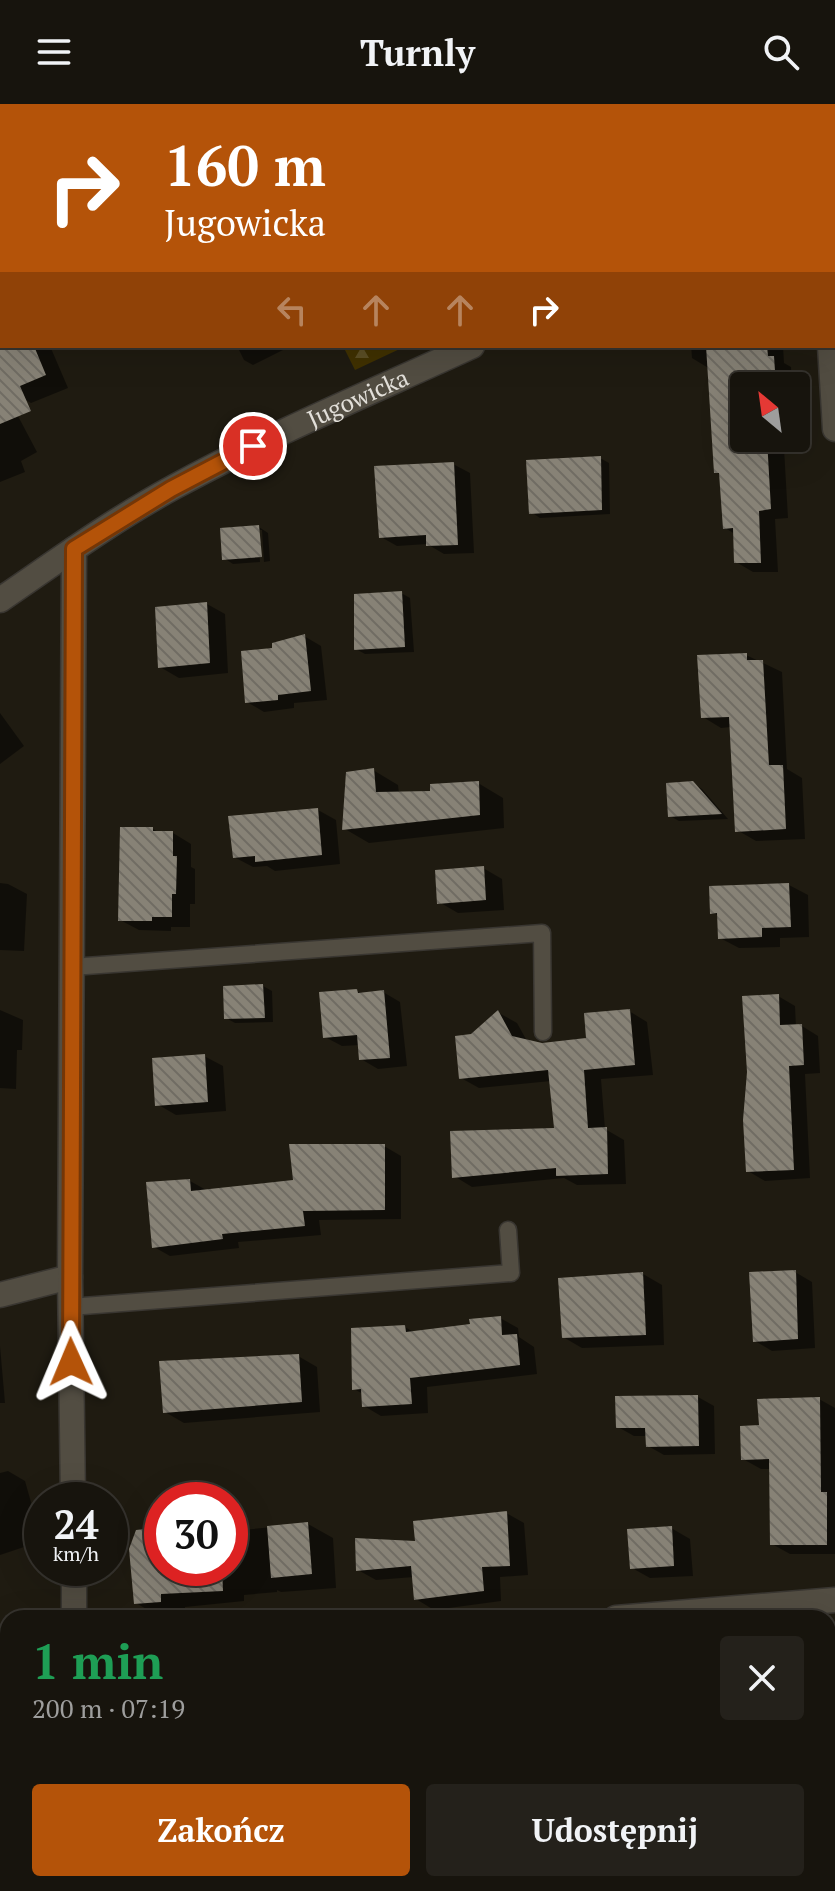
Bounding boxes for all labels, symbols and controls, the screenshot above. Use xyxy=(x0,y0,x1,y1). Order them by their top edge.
text: Turnly xyxy=(360,29,475,76)
icon: menu xyxy=(32,30,76,74)
icon: search xyxy=(759,30,803,74)
text: 160 m xyxy=(164,128,326,202)
icon: right xyxy=(32,136,136,240)
text: Jugowicka xyxy=(164,199,326,246)
icon: left xyxy=(270,288,314,332)
icon: ahead xyxy=(354,288,398,332)
icon: ahead xyxy=(438,288,482,332)
icon: right xyxy=(522,288,566,332)
street label: Jugowicka xyxy=(302,361,414,434)
north arrow xyxy=(730,372,810,452)
map controls xyxy=(730,372,810,452)
pin xyxy=(219,412,287,480)
icon: arrive xyxy=(231,424,275,468)
position arrow xyxy=(29,1320,113,1404)
speed limit sign: 30 xyxy=(144,1482,248,1586)
text: 24 xyxy=(53,1497,99,1550)
text: km/h xyxy=(53,1540,99,1567)
text: 1 min xyxy=(32,1629,163,1693)
button: close xyxy=(720,1636,804,1720)
text: 200 m · 07:19 xyxy=(32,1691,185,1725)
button: Zakończ xyxy=(32,1784,410,1876)
button: Udostępnij xyxy=(426,1784,804,1876)

